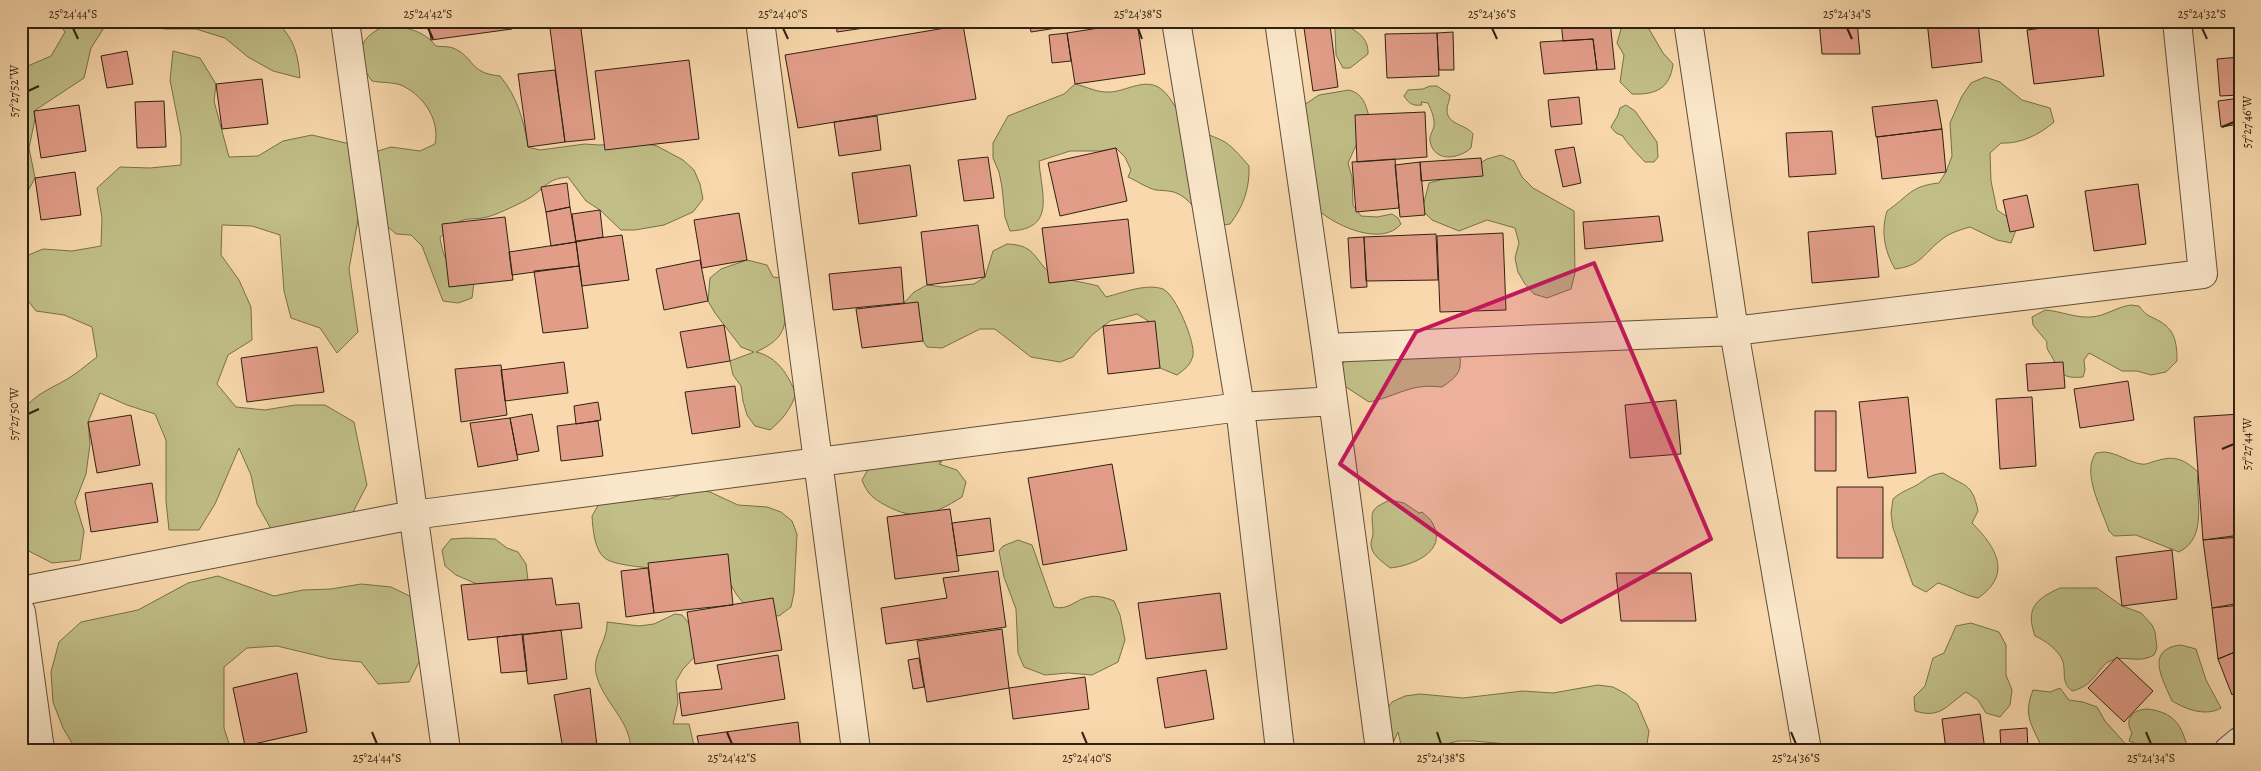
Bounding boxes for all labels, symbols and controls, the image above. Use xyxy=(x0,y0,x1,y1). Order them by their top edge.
text: 25°24'44"S xyxy=(49,6,97,22)
text: 25°24'42"S xyxy=(404,6,452,22)
text: 25°24'40"S xyxy=(758,6,808,22)
text: 25°24'38"S xyxy=(1114,6,1162,22)
text: 25°24'36"S xyxy=(1468,6,1516,22)
text: 25°24'34"S xyxy=(1823,6,1871,22)
text: 25°24'32"S xyxy=(2178,6,2226,22)
text: 57°27'52"W xyxy=(6,64,22,117)
text: 57°27'46"W xyxy=(2239,95,2255,148)
text: 57°27'50"W xyxy=(6,387,22,441)
text: 57°27'44"W xyxy=(2239,417,2255,470)
text: 25°24'44"S xyxy=(353,750,401,766)
text: 25°24'42"S xyxy=(708,750,756,766)
text: 25°24'40"S xyxy=(1062,750,1112,766)
text: 25°24'38"S xyxy=(1417,750,1465,766)
text: 25°24'36"S xyxy=(1772,750,1820,766)
text: 25°24'34"S xyxy=(2127,750,2175,766)

